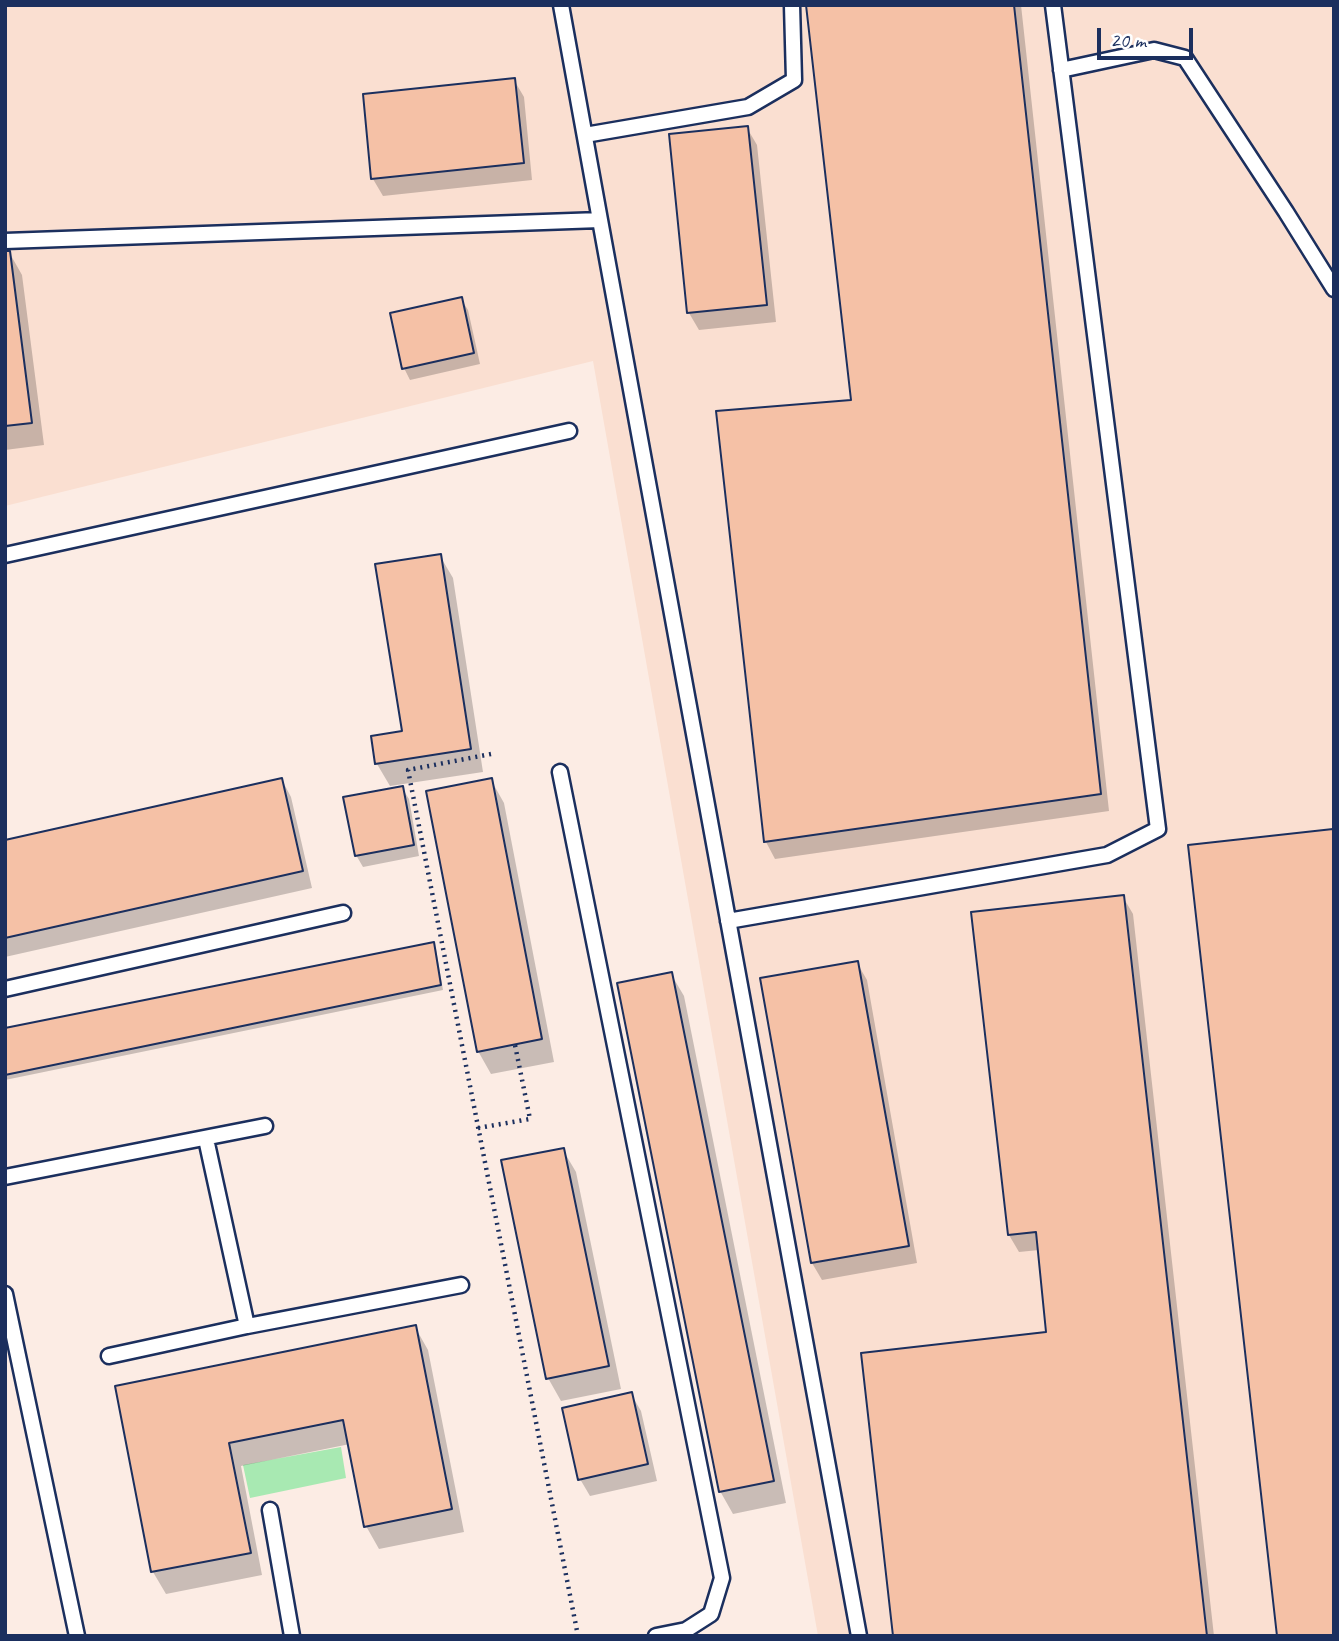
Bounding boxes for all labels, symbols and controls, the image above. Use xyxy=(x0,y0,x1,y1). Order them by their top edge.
scale bar xyxy=(1101,14,1197,58)
text: 20 m xyxy=(1110,27,1146,53)

